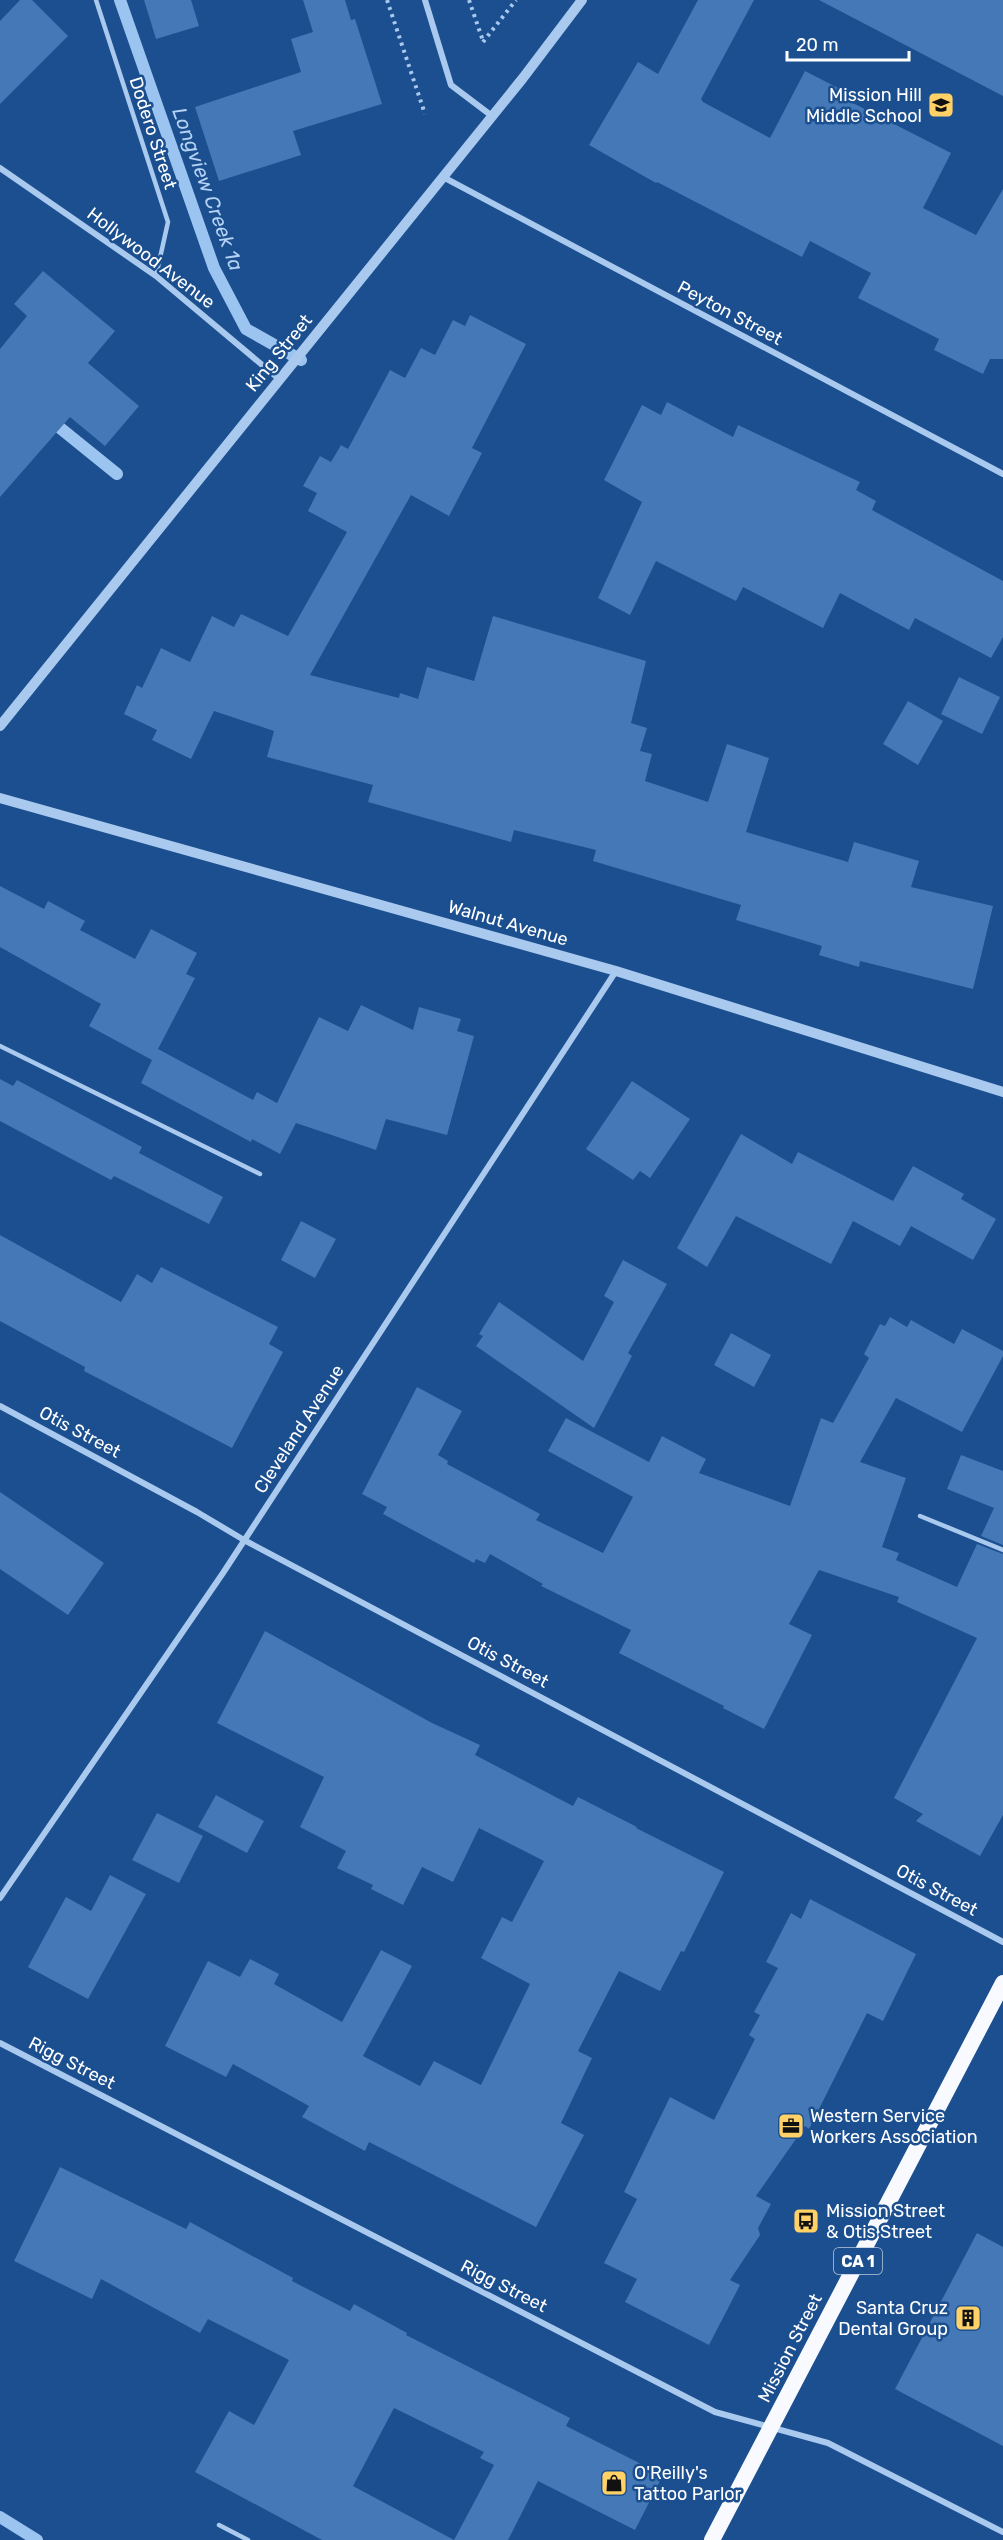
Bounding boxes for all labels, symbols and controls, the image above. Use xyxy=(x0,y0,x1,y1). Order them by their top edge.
scale bar xyxy=(787,24,908,62)
text: 20 m xyxy=(796,34,838,56)
street label: Dodero Street xyxy=(124,74,182,192)
place label: Mission Hill Middle School xyxy=(806,84,922,127)
school or university icon: Mission Hill Middle School xyxy=(926,90,956,120)
water label: Longview Creek 1a xyxy=(167,104,249,274)
street label: Hollywood Avenue xyxy=(83,203,219,313)
street label: Peyton Street xyxy=(674,276,786,350)
street label: King Street xyxy=(241,310,317,396)
street label: Walnut Avenue xyxy=(445,895,571,951)
street label: Cleveland Avenue xyxy=(249,1361,349,1497)
street label: Otis Street xyxy=(35,1401,125,1463)
street label: Otis Street xyxy=(463,1631,553,1693)
street label: Otis Street xyxy=(892,1859,982,1921)
street label: Rigg Street xyxy=(25,2032,119,2094)
place label: Western Service Workers Association xyxy=(810,2105,978,2148)
office icon: Western Service Workers Association xyxy=(776,2111,806,2141)
place label: Mission Street & Otis Street xyxy=(826,2200,945,2243)
bus stop icon: Mission Street & Otis Street xyxy=(791,2206,821,2236)
road number: CA 1 xyxy=(834,2248,882,2274)
street label: Rigg Street xyxy=(457,2255,551,2317)
street label: Mission Street xyxy=(753,2290,827,2406)
place label: Santa Cruz Dental Group xyxy=(838,2297,948,2340)
building icon: Santa Cruz Dental Group xyxy=(953,2303,983,2333)
place label: O'Reilly's Tattoo Parlor xyxy=(634,2462,742,2505)
shop icon: O'Reilly's Tattoo Parlor xyxy=(599,2468,629,2498)

